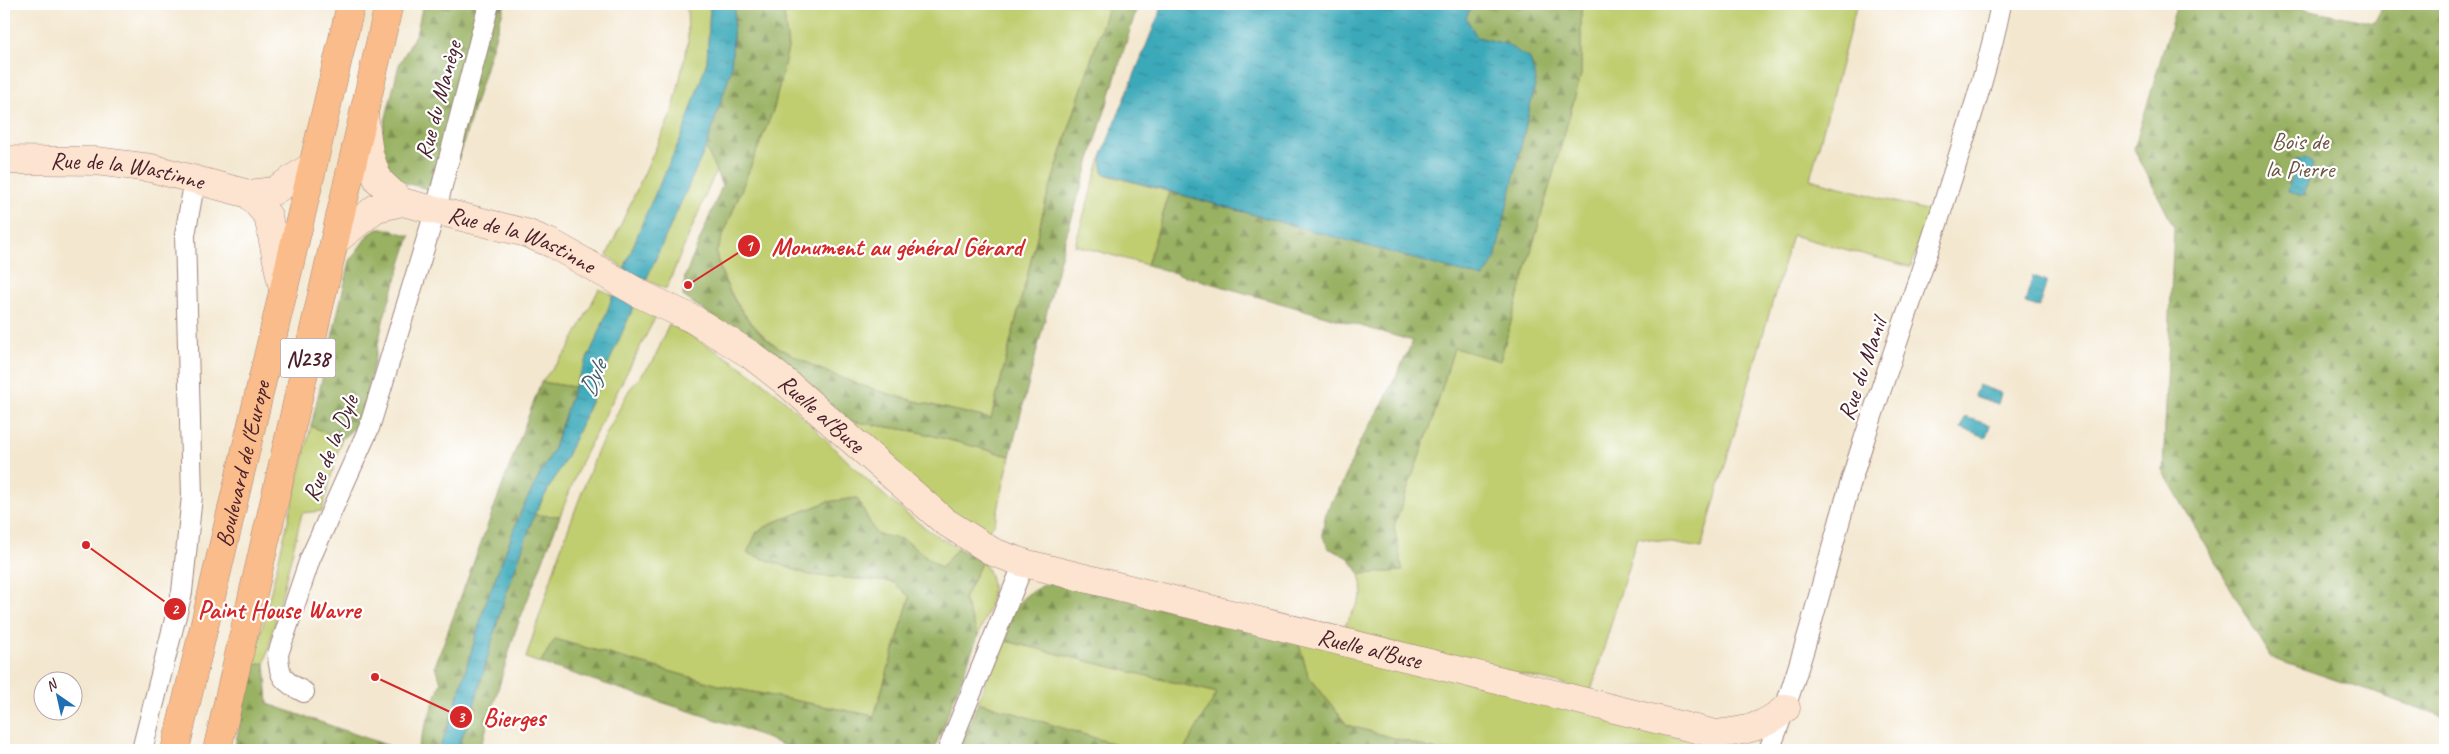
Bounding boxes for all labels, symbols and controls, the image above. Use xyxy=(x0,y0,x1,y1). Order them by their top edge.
street label: Rue du Manège xyxy=(408,35,469,163)
park label: Bois de la Pierre xyxy=(2266,126,2337,184)
street label: Rue de la Wastinne xyxy=(50,146,209,197)
street label: Rue de la Wastinne xyxy=(445,199,603,281)
callout: Monument au général Gérard xyxy=(737,226,1033,266)
text: Monument au général Gérard xyxy=(772,231,1026,263)
text: 1 xyxy=(746,237,755,256)
street label: Rue du Manil xyxy=(1831,310,1895,424)
road number: N238 xyxy=(280,338,336,378)
water label: Dyle xyxy=(571,352,616,401)
street label: Ruelle al'Buse xyxy=(772,367,873,461)
street label: Boulevard de l'Europe xyxy=(208,376,277,550)
street label: Rue de la Dyle xyxy=(295,388,366,506)
callout: Paint House Wavre xyxy=(162,589,370,629)
text: Paint House Wavre xyxy=(198,594,363,626)
text: 2 xyxy=(172,600,180,619)
street label: Ruelle al'Buse xyxy=(1315,621,1426,676)
north arrow xyxy=(32,672,82,722)
text: N xyxy=(43,675,61,695)
callout: Bierges xyxy=(448,697,555,737)
text: Bierges xyxy=(483,702,547,734)
text: 3 xyxy=(458,708,466,727)

